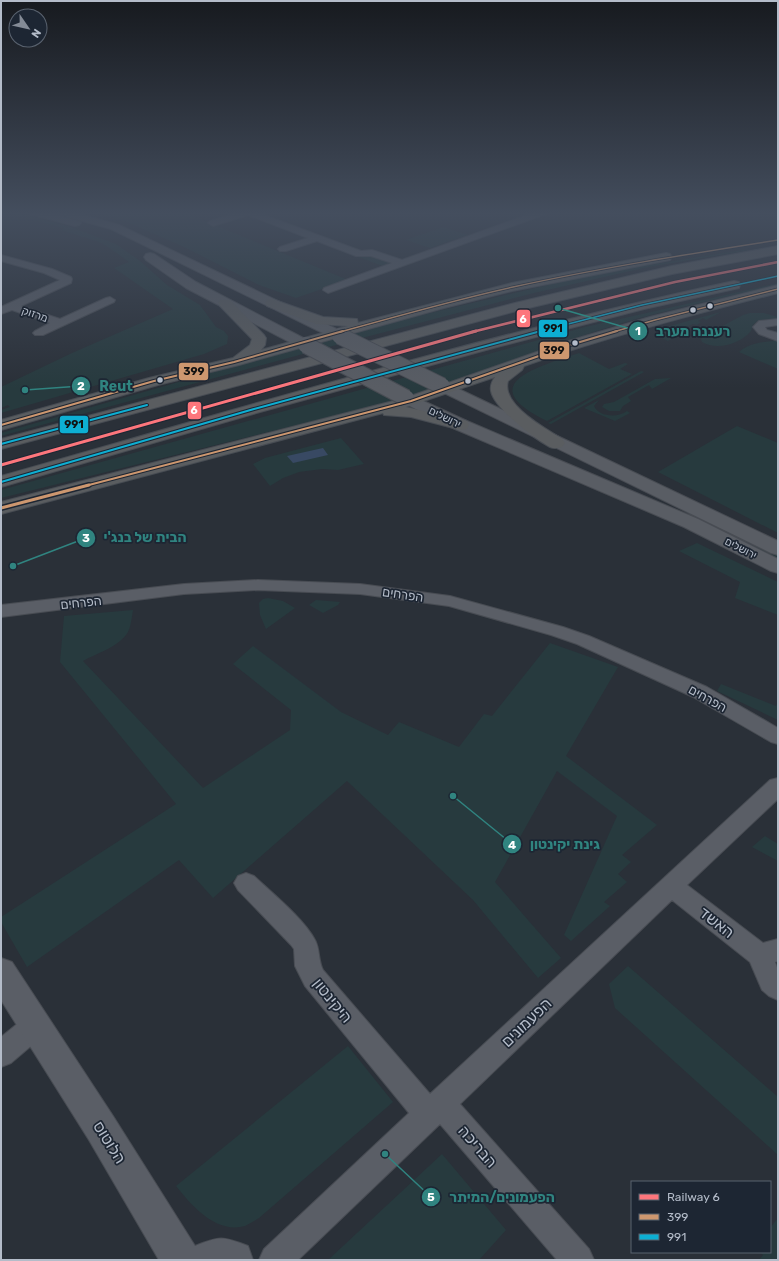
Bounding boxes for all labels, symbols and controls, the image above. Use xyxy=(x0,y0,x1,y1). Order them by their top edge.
north arrow xyxy=(8,8,48,48)
text: N xyxy=(28,26,43,40)
unlabelled marker xyxy=(705,301,715,311)
street label: מרזוק xyxy=(20,304,50,325)
unlabelled marker xyxy=(688,305,698,315)
line badge: 6 xyxy=(516,309,531,328)
text: 6 xyxy=(519,313,527,326)
callout: רעננה מערב xyxy=(628,318,738,344)
line badge: 991 xyxy=(538,319,568,338)
text: 991 xyxy=(543,322,563,335)
text: רעננה מערב xyxy=(656,323,730,340)
text: 1 xyxy=(635,324,641,338)
unlabelled marker xyxy=(570,338,580,348)
line badge: 399 xyxy=(539,341,570,360)
text: 399 xyxy=(543,344,565,357)
line badge: 399 xyxy=(178,362,209,381)
text: 399 xyxy=(183,365,205,378)
callout: Reut xyxy=(71,373,140,399)
unlabelled marker xyxy=(155,375,165,385)
unlabelled marker xyxy=(463,376,473,386)
text: Reut xyxy=(99,378,133,395)
text: 2 xyxy=(77,379,85,393)
line badge: 6 xyxy=(187,401,202,420)
text: 6 xyxy=(190,404,198,417)
street label: ירושלים xyxy=(427,404,463,431)
line badge: 991 xyxy=(59,415,89,434)
text: 991 xyxy=(64,418,84,431)
callout: הבית של בנג'י xyxy=(76,525,195,551)
text: הבית של בנג'י xyxy=(103,529,187,546)
text: 3 xyxy=(82,531,90,545)
street label: ירושלים xyxy=(723,535,759,562)
street label: הפרחים xyxy=(381,584,424,605)
street label: הפרחים xyxy=(60,593,102,612)
street label: הפרחים xyxy=(686,682,729,715)
callout: גינת יקינטון xyxy=(502,831,609,857)
text: גינת יקינטון xyxy=(530,836,600,853)
text: 4 xyxy=(508,838,516,852)
street label: האשד xyxy=(695,903,738,942)
street label: היקינטון xyxy=(309,974,356,1026)
street label: הפעמונים xyxy=(497,994,555,1051)
street label: הלוטוס xyxy=(89,1118,130,1167)
street label: הבריכה xyxy=(454,1121,501,1171)
legend xyxy=(631,1181,771,1253)
callout: הפעמונים/המיתר xyxy=(421,1184,563,1210)
text: הפעמונים/המיתר xyxy=(449,1189,555,1206)
text: 5 xyxy=(427,1190,435,1204)
text: Railway 6 xyxy=(667,1190,720,1204)
text: 399 xyxy=(667,1210,688,1224)
text: 991 xyxy=(667,1230,686,1244)

